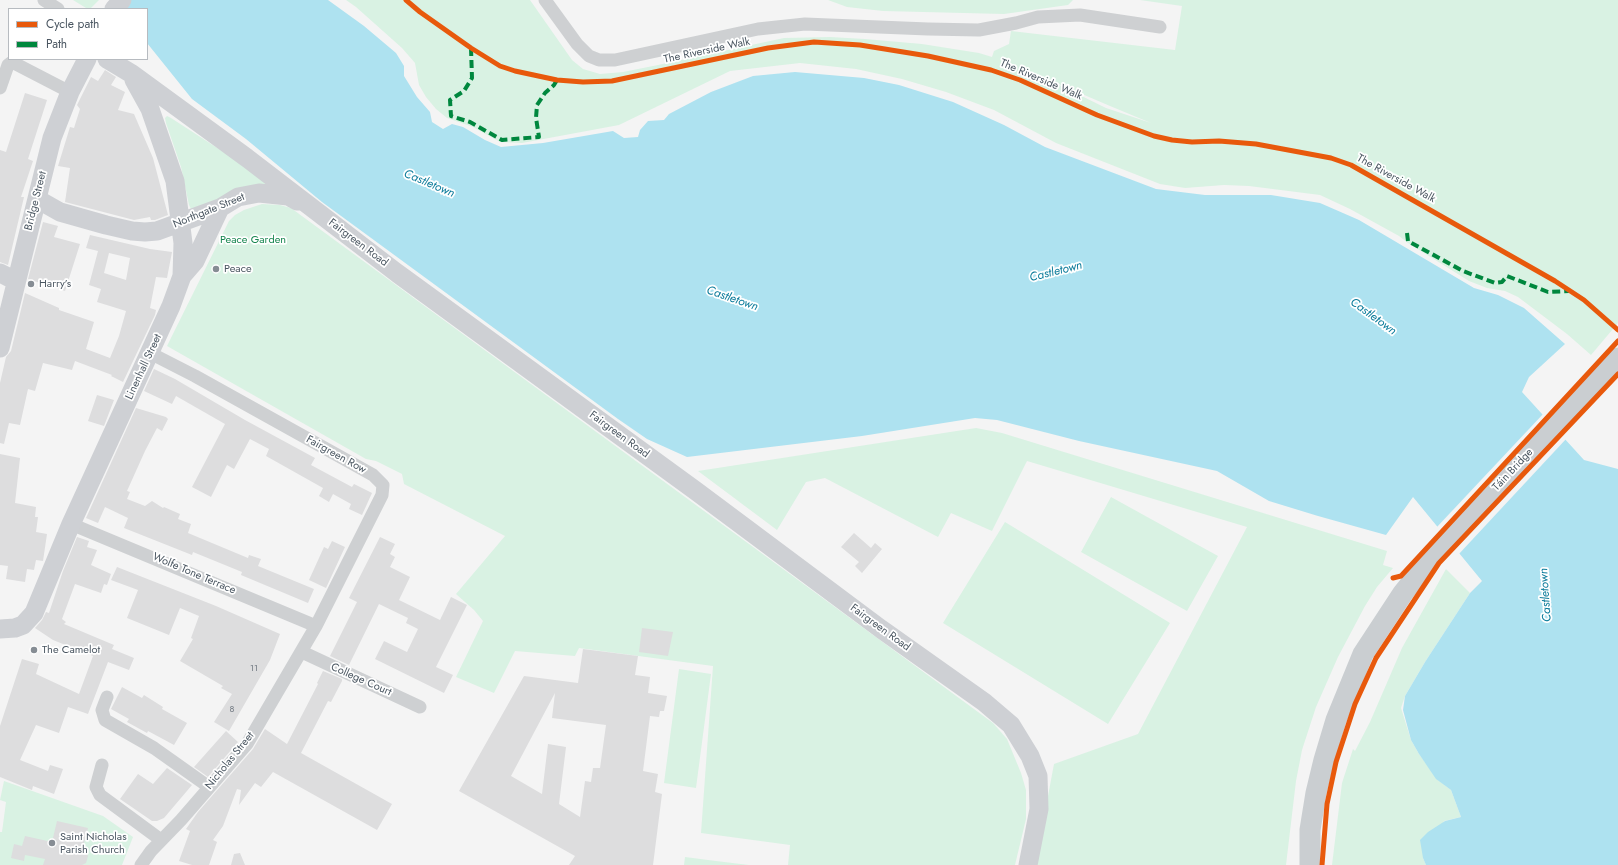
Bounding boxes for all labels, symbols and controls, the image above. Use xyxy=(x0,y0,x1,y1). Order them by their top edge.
legend xyxy=(8,8,148,60)
text: Cycle path xyxy=(46,15,99,33)
text: Path xyxy=(46,35,67,53)
street label: The Riverside Walk xyxy=(663,35,751,67)
street label: The Riverside Walk xyxy=(998,57,1084,103)
street label: The Riverside Walk xyxy=(1354,152,1438,206)
water label: Castletown xyxy=(401,167,457,201)
street label: Bridge Street xyxy=(22,170,50,232)
street label: Northgate Street xyxy=(171,191,247,231)
street label: Fairgreen Road xyxy=(326,216,390,270)
park label: Peace Garden xyxy=(220,233,286,247)
water label: Castletown xyxy=(1028,259,1084,285)
place label: Peace xyxy=(224,262,252,276)
marker: Peace xyxy=(211,264,221,274)
place label: Harry’s xyxy=(39,277,71,291)
marker: Harry’s xyxy=(26,279,36,289)
water label: Castletown xyxy=(704,283,760,315)
water label: Castletown xyxy=(1347,295,1399,339)
street label: Linenhall Street xyxy=(123,332,165,402)
street label: Fairgreen Road xyxy=(586,409,652,461)
street label: Fairgreen Row xyxy=(304,433,368,477)
street label: Táin Bridge xyxy=(1490,446,1536,494)
street label: Wolfe Tone Terrace xyxy=(151,551,237,597)
water label: Castletown xyxy=(1537,568,1555,622)
street label: Fairgreen Road xyxy=(847,602,913,654)
place label: The Camelot xyxy=(42,643,100,657)
marker: The Camelot xyxy=(29,645,39,655)
street label: College Court xyxy=(329,661,393,699)
house number: 11 xyxy=(250,664,258,674)
house number: 8 xyxy=(230,705,234,715)
street label: Nicholas Street xyxy=(203,730,257,792)
place label: Saint Nicholas Parish Church xyxy=(60,830,127,856)
marker: Saint Nicholas Parish Church xyxy=(47,838,57,848)

